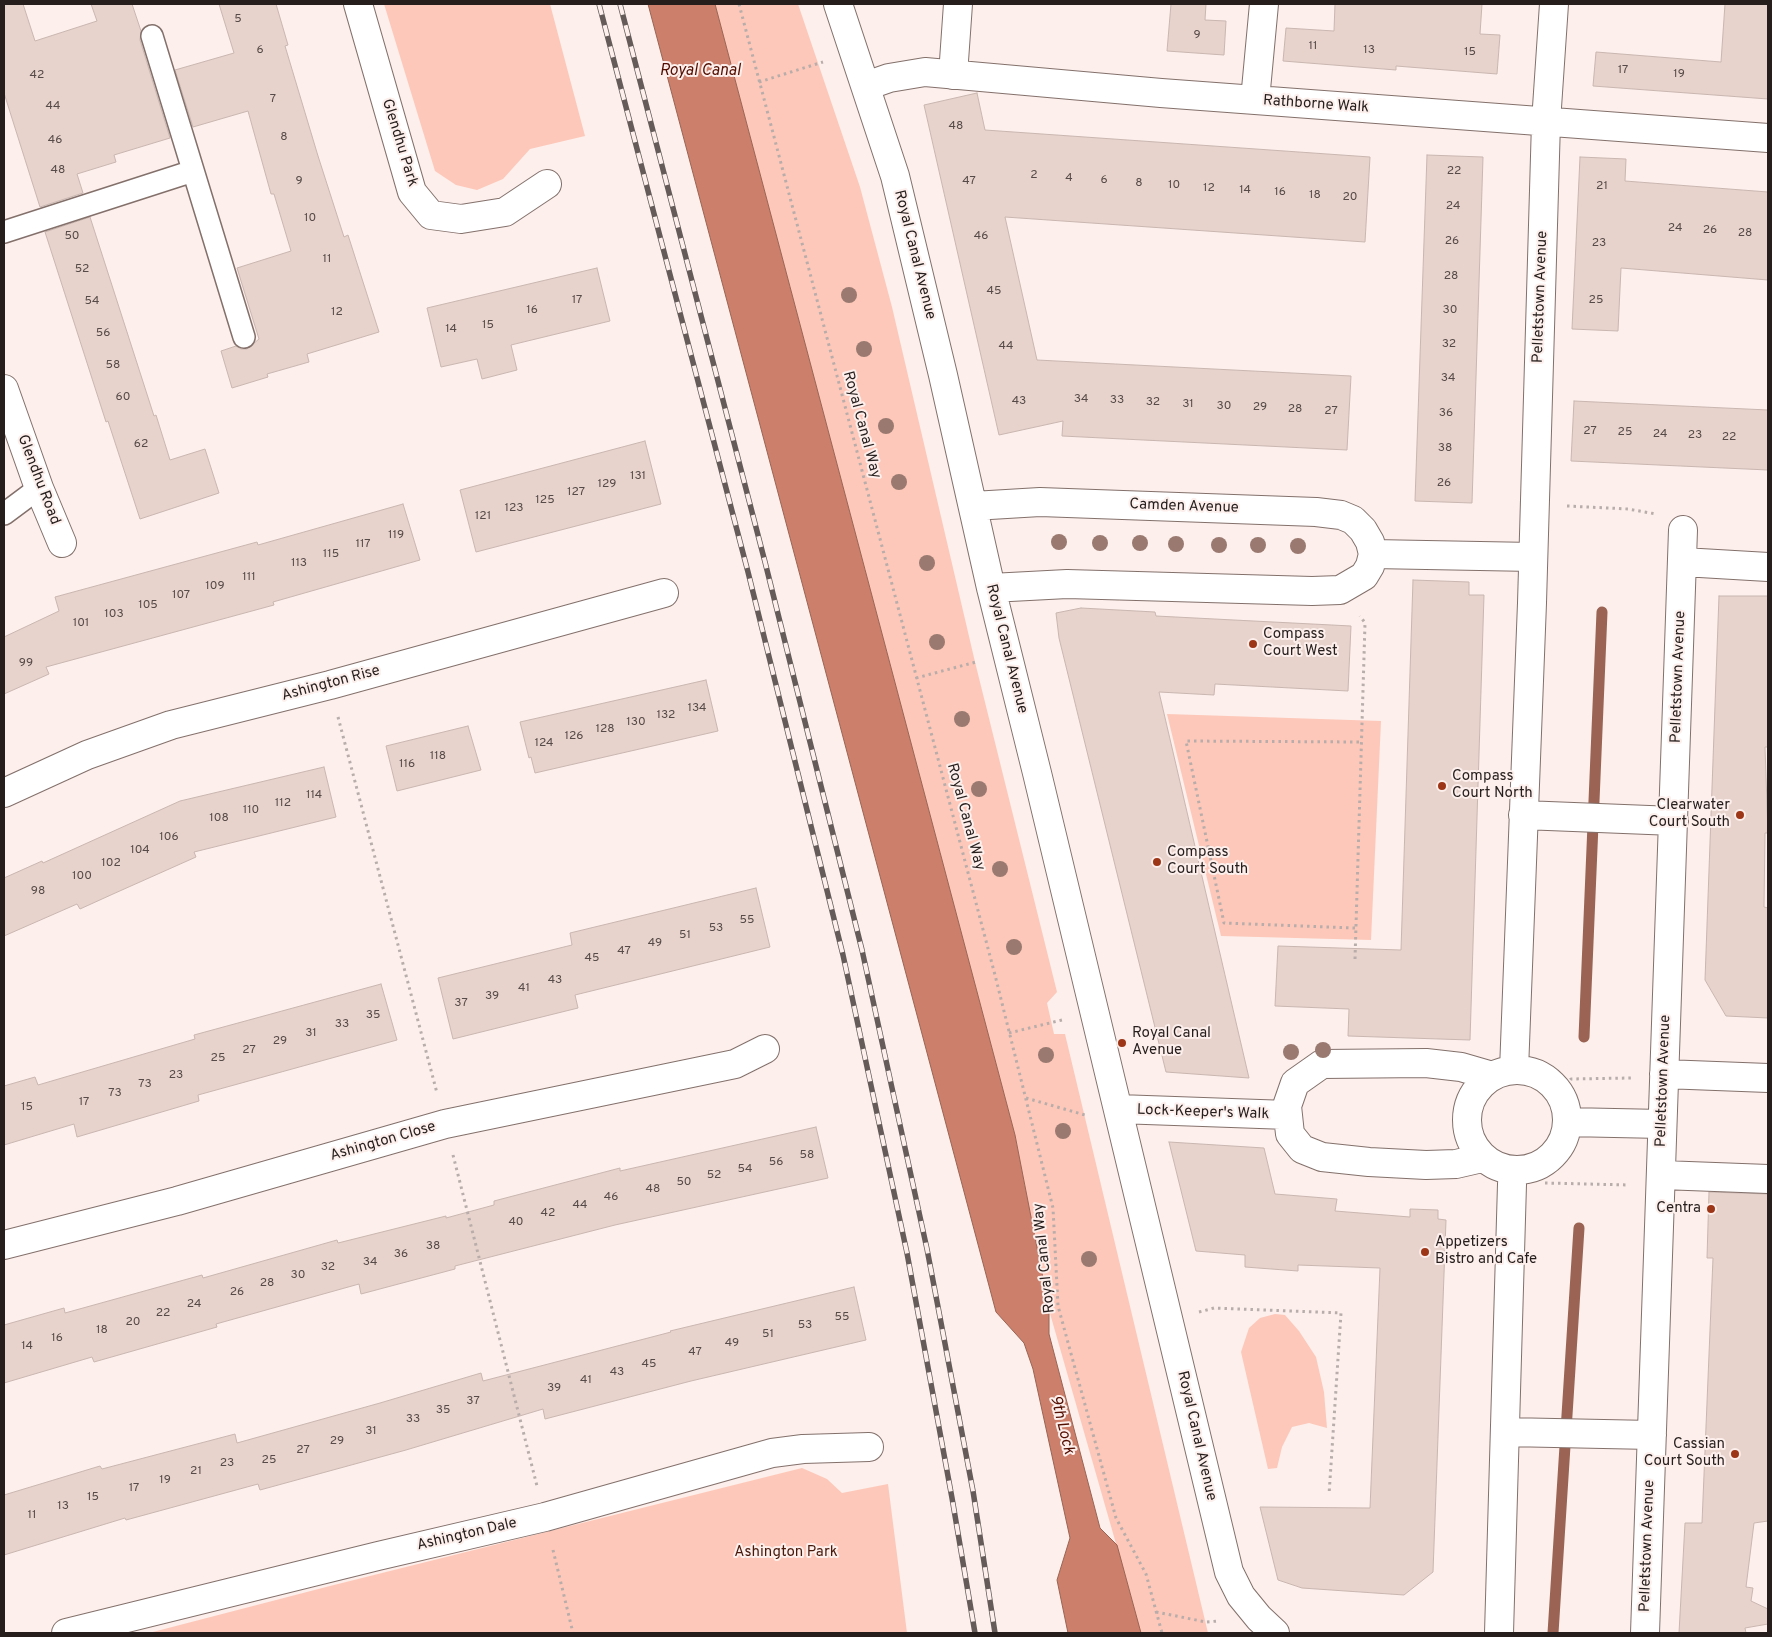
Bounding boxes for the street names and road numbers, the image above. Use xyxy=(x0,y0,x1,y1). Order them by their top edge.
street label: Rathborne Walk xyxy=(1262,92,1370,118)
street label: Glendhu Park xyxy=(377,97,421,189)
street label: Royal Canal Avenue xyxy=(889,188,939,322)
street label: Pelletstown Avenue xyxy=(1530,231,1552,363)
street label: Royal Canal Way xyxy=(838,369,884,481)
street label: Glendhu Road xyxy=(13,433,63,527)
street label: Camden Avenue xyxy=(1129,496,1239,518)
street label: Royal Canal Avenue xyxy=(981,582,1031,716)
street label: Pelletstown Avenue xyxy=(1668,611,1690,743)
street label: Ashington Rise xyxy=(280,662,382,706)
street label: Royal Canal Way xyxy=(942,761,988,873)
street label: Pelletstown Avenue xyxy=(1653,1015,1675,1147)
street label: Lock-Keeper's Walk xyxy=(1136,1102,1270,1124)
street label: Ashington Close xyxy=(328,1118,438,1166)
street label: Royal Canal Way xyxy=(1030,1202,1060,1314)
street label: Royal Canal Avenue xyxy=(1172,1369,1220,1503)
street label: Pelletstown Avenue xyxy=(1637,1480,1659,1612)
street label: Ashington Dale xyxy=(415,1515,519,1555)

